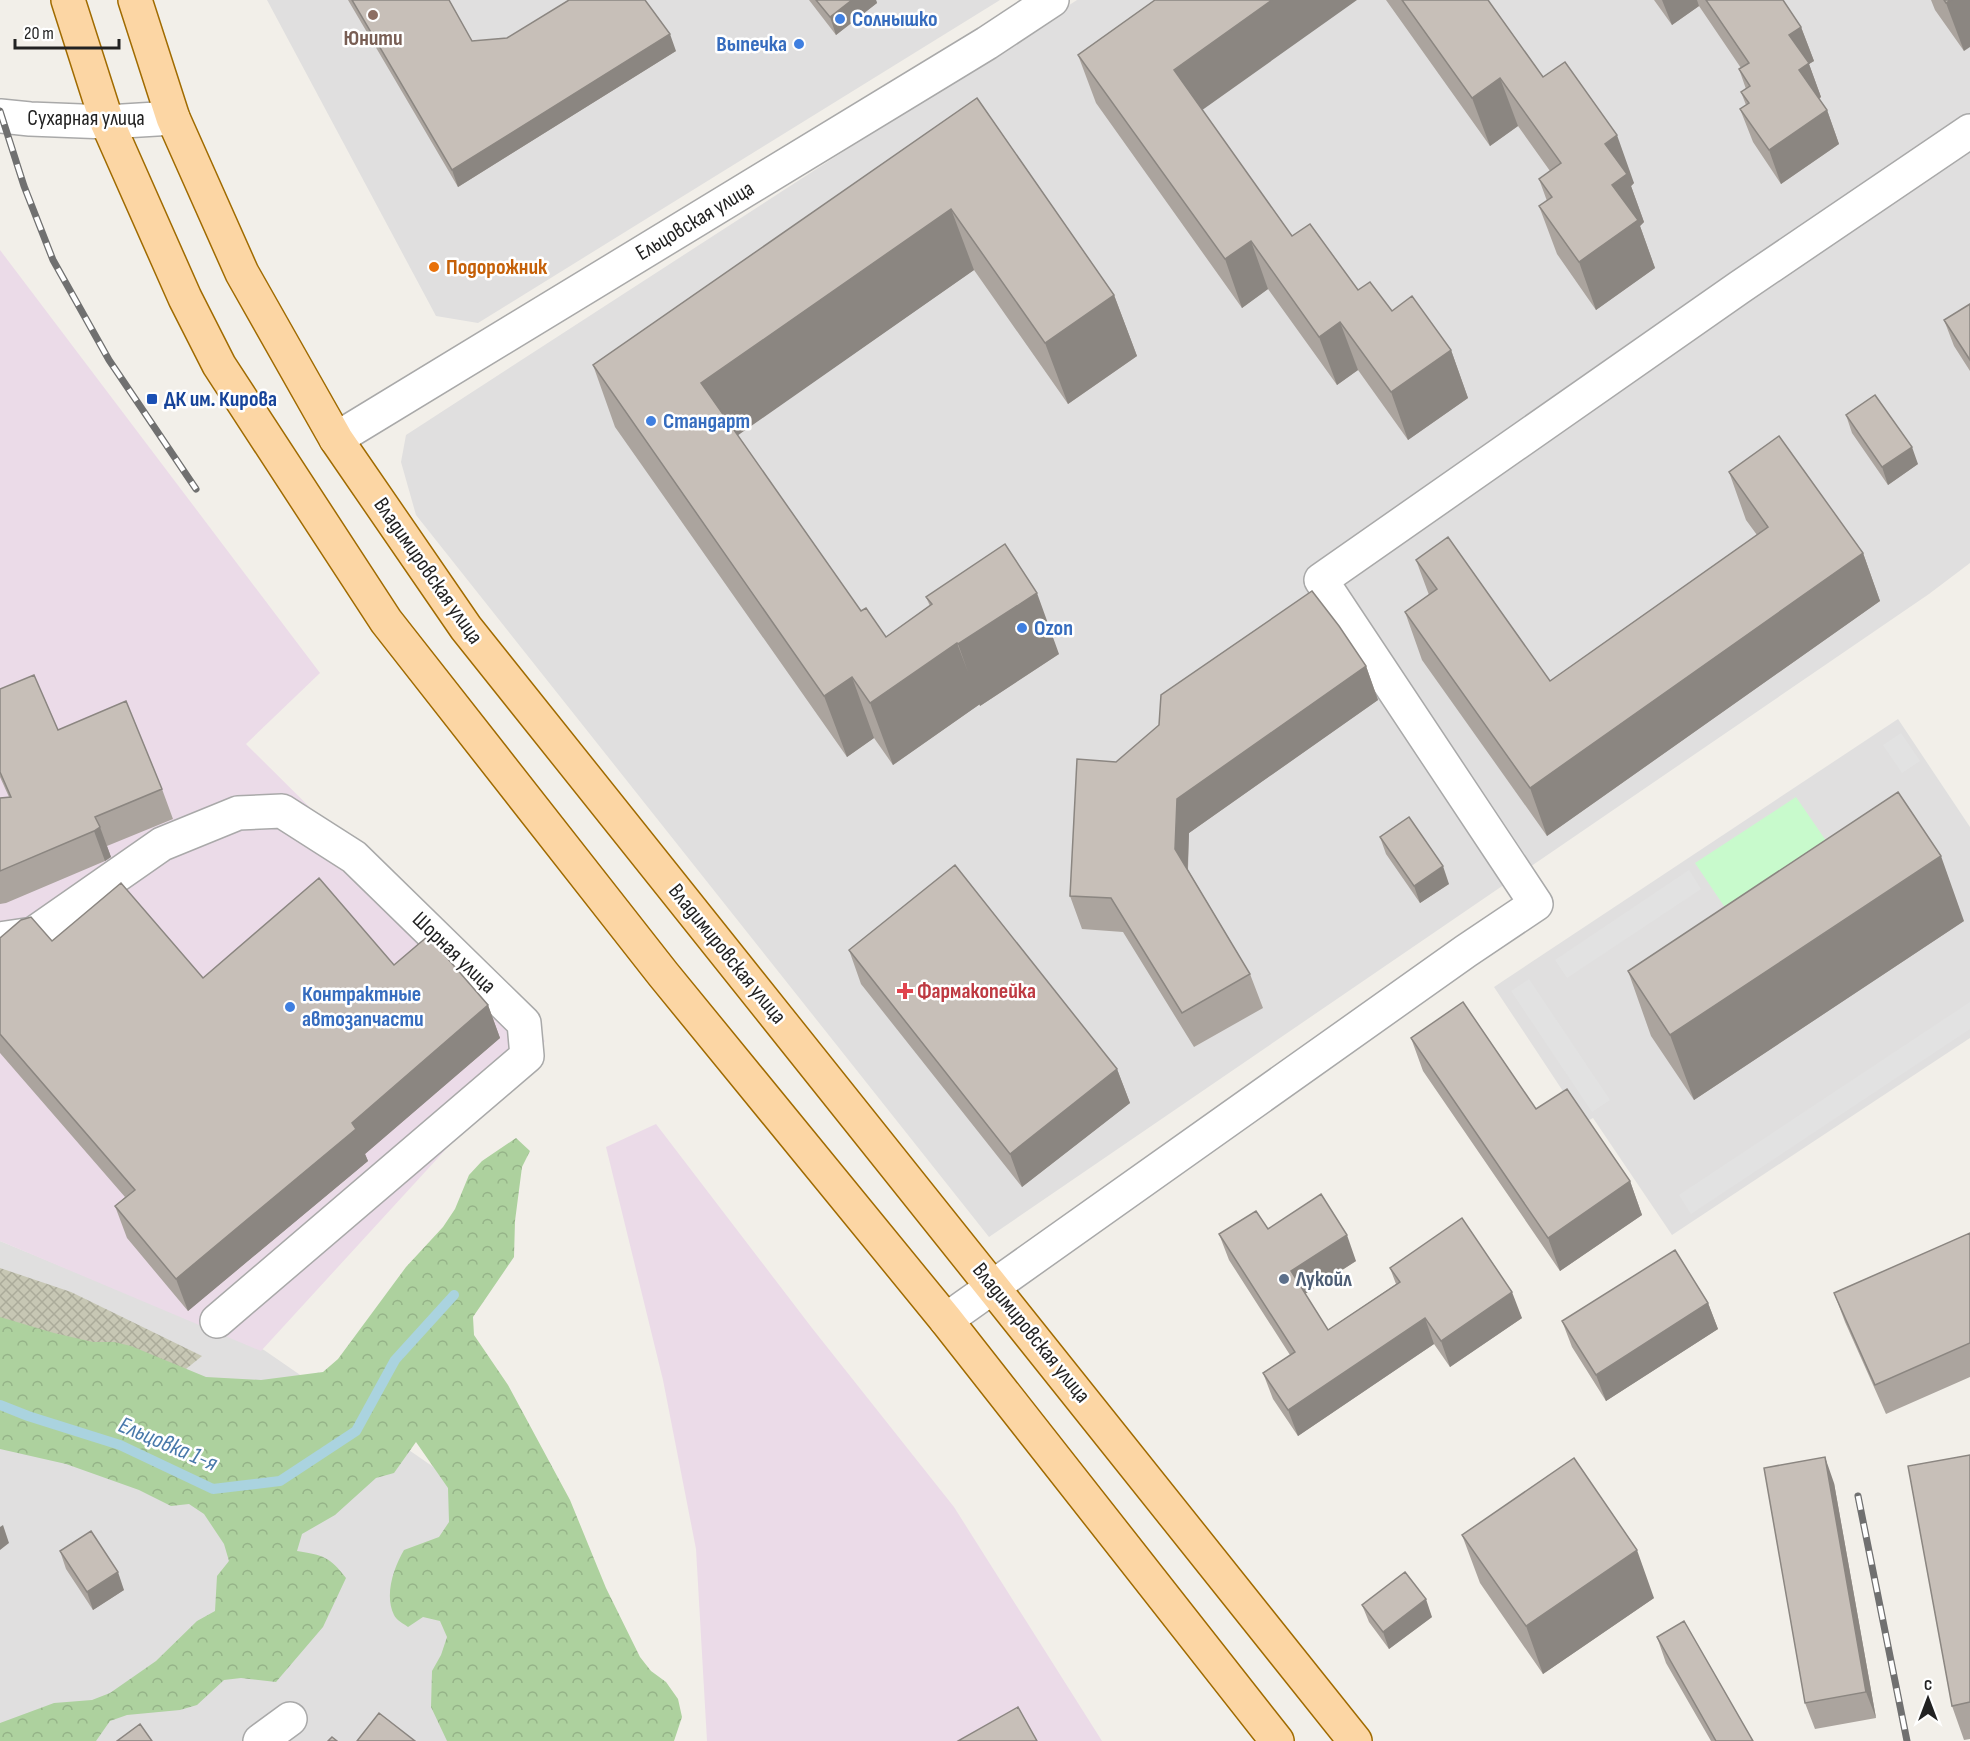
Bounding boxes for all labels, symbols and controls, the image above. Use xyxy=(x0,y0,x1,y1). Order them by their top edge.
place label: Солнышко xyxy=(852,6,938,33)
marker: Юнити xyxy=(366,8,380,22)
scale bar xyxy=(15,12,118,50)
marker: Солнышко xyxy=(833,12,847,26)
text: 20 m xyxy=(24,23,54,44)
place label: Юнити xyxy=(343,25,403,52)
place label: Выпечка xyxy=(716,31,787,58)
marker: Выпечка xyxy=(792,37,806,51)
street label: Сухарная улица xyxy=(27,105,145,132)
street label: Ельцовская улица xyxy=(631,175,759,267)
place label: Подорожник xyxy=(446,254,548,281)
marker: Подорожник xyxy=(427,260,441,274)
place label: ДК им. Кирова xyxy=(164,386,277,413)
marker: ДК им. Кирова xyxy=(145,392,159,406)
place label: Стандарт xyxy=(663,408,750,435)
marker: Стандарт xyxy=(644,414,658,428)
street label: Владимировская улица xyxy=(367,493,489,649)
place label: Ozon xyxy=(1034,615,1073,642)
marker: Ozon xyxy=(1015,621,1029,635)
street label: Владимировская улица xyxy=(662,878,792,1030)
street label: Шорная улица xyxy=(406,906,502,1000)
place label: Фармакопейка xyxy=(917,978,1036,1005)
place label: Контрактные автозапчасти xyxy=(302,981,424,1033)
marker: Фармакопейка xyxy=(898,984,912,998)
marker: Контрактные автозапчасти xyxy=(283,1000,297,1014)
street label: Владимировская улица xyxy=(966,1257,1096,1409)
place label: Лукойл xyxy=(1295,1266,1352,1293)
marker: Лукойл xyxy=(1277,1272,1291,1286)
water label: Ельцовка 1-я xyxy=(114,1410,222,1478)
north arrow xyxy=(1898,1669,1958,1729)
text: С xyxy=(1924,1676,1932,1695)

